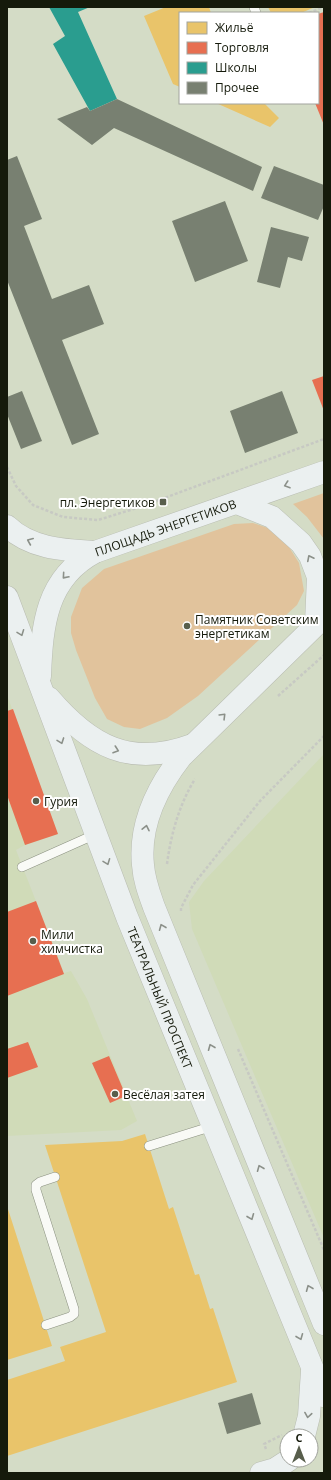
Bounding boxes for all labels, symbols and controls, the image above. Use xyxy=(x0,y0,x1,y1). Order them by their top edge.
legend xyxy=(179,12,319,104)
text: Жильё xyxy=(215,19,254,36)
text: Торговля xyxy=(215,39,269,56)
text: Школы xyxy=(215,59,257,76)
text: Прочее xyxy=(215,79,259,96)
one-way arrow xyxy=(284,481,291,489)
place label: пл. Энергетиков xyxy=(60,494,155,511)
street label: ПЛОЩАДЬ ЭНЕРГЕТИКОВ xyxy=(92,495,239,560)
marker: пл. Энергетиков xyxy=(158,497,168,507)
one-way arrow xyxy=(26,538,34,546)
one-way arrow xyxy=(307,555,315,562)
one-way arrow xyxy=(63,572,70,579)
place label: Памятник Советским энергетикам xyxy=(195,611,318,642)
marker: Памятник Советским энергетикам xyxy=(182,621,192,631)
one-way arrow xyxy=(16,630,24,637)
one-way arrow xyxy=(218,713,225,721)
one-way arrow xyxy=(56,737,65,744)
one-way arrow xyxy=(112,745,119,753)
place label: Гурия xyxy=(44,793,78,810)
marker: Гурия xyxy=(31,796,41,806)
one-way arrow xyxy=(141,825,149,831)
one-way arrow xyxy=(102,859,110,866)
street label: ТЕАТРАЛЬНЫЙ ПРОСПЕКТ xyxy=(123,924,197,1072)
one-way arrow xyxy=(159,924,167,931)
place label: Мили химчистка xyxy=(41,926,103,957)
marker: Мили химчистка xyxy=(28,936,38,946)
one-way arrow xyxy=(208,1044,216,1051)
place label: Весёлая затея xyxy=(123,1086,205,1103)
marker: Весёлая затея xyxy=(110,1089,120,1099)
one-way arrow xyxy=(257,1164,265,1171)
one-way arrow xyxy=(246,1213,254,1220)
one-way arrow xyxy=(306,1285,314,1292)
one-way arrow xyxy=(295,1333,303,1341)
one-way arrow xyxy=(304,1412,313,1418)
north arrow xyxy=(279,1428,319,1468)
text: С xyxy=(295,1430,303,1445)

